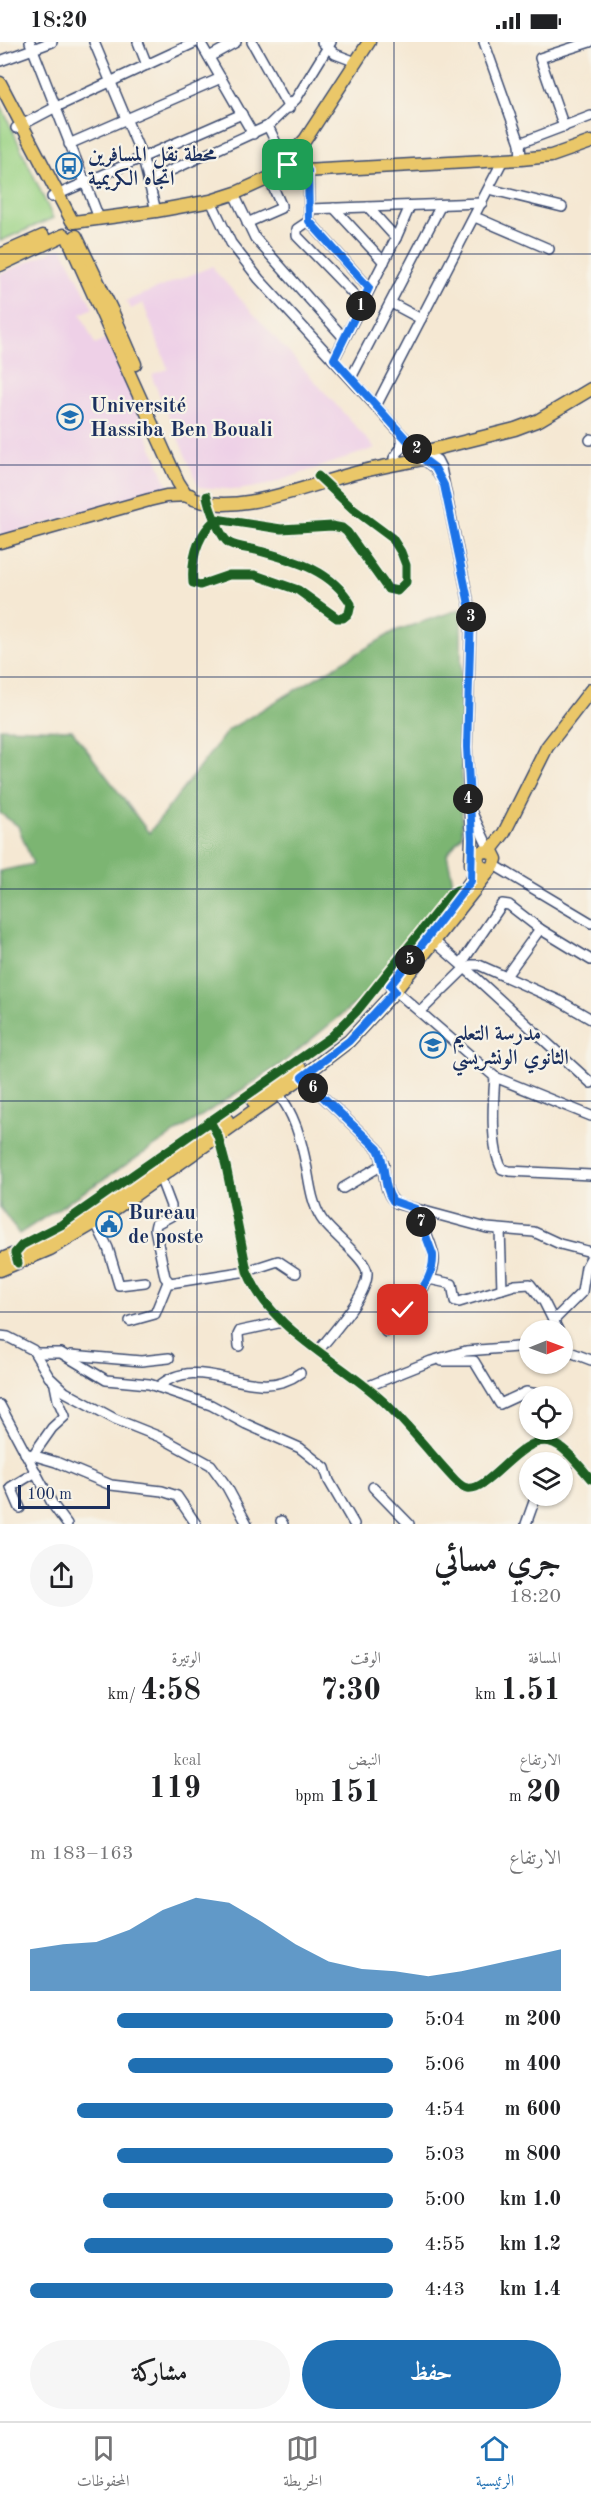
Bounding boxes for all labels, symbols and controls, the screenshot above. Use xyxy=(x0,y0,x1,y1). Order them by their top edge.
text: 18:20 xyxy=(30,10,87,32)
pin xyxy=(262,139,313,190)
place label: محطة نقل المسافرين اتجاه الكريمية xyxy=(88,144,218,192)
icon: arrive xyxy=(271,148,304,181)
bus stop icon: محطة نقل المسافرين اتجاه الكريمية xyxy=(54,151,84,181)
pin: 1 xyxy=(346,291,376,321)
text: 1 xyxy=(356,298,366,314)
place label: Université Hassiba Ben Bouali xyxy=(90,396,273,441)
school or university icon: Université Hassiba Ben Bouali xyxy=(55,402,85,432)
pin: 2 xyxy=(402,434,432,464)
text: 2 xyxy=(412,441,422,457)
pin: 3 xyxy=(456,602,486,632)
text: 3 xyxy=(466,609,476,625)
pin: 4 xyxy=(453,784,483,814)
text: 4 xyxy=(463,791,473,807)
pin: 5 xyxy=(395,945,425,975)
text: 5 xyxy=(405,952,415,968)
place label: مدرسة التعليم الثانوي الونشريسي xyxy=(452,1024,569,1077)
school or university icon: مدرسة التعليم الثانوي الونشريسي xyxy=(418,1030,448,1060)
pin: 6 xyxy=(298,1073,328,1103)
text: 6 xyxy=(308,1080,318,1096)
place label: Bureau de poste xyxy=(128,1203,204,1248)
pin: 7 xyxy=(406,1207,436,1237)
public building icon: Bureau de poste xyxy=(94,1209,124,1239)
text: 7 xyxy=(416,1214,426,1230)
pin xyxy=(377,1284,428,1335)
icon: check xyxy=(386,1293,419,1326)
north arrow xyxy=(519,1320,573,1374)
map controls xyxy=(519,1320,573,1506)
button: locate xyxy=(519,1386,573,1440)
button: layers xyxy=(519,1452,573,1506)
scale bar xyxy=(18,1482,110,1510)
text: 100 m xyxy=(27,1487,72,1503)
button: share xyxy=(30,1544,93,1607)
text: جري مسائي xyxy=(434,1546,561,1579)
text: 18:20 xyxy=(509,1587,561,1607)
text: الوتيرة xyxy=(171,1651,201,1667)
text: الوقت xyxy=(350,1651,381,1667)
text: المسافة xyxy=(528,1651,561,1667)
text: 4:58 xyxy=(140,1676,201,1706)
text: 7:30 xyxy=(320,1676,381,1706)
text: 1.51 xyxy=(500,1676,561,1706)
text: /km xyxy=(108,1687,140,1703)
text: km xyxy=(475,1687,500,1703)
text: kcal xyxy=(173,1753,201,1769)
text: النبض xyxy=(348,1753,381,1769)
text: الارتفاع xyxy=(519,1753,561,1769)
text: 119 xyxy=(149,1774,201,1804)
text: 151 xyxy=(329,1778,381,1808)
text: 20 xyxy=(526,1778,561,1808)
text: bpm xyxy=(295,1789,329,1805)
text: m xyxy=(509,1789,526,1805)
text: 163–183 m xyxy=(30,1844,134,1864)
text: الارتفاع xyxy=(509,1849,561,1869)
text: 5:04 xyxy=(425,2010,465,2030)
text: 200 m xyxy=(505,2010,561,2030)
text: 5:06 xyxy=(425,2055,465,2075)
text: 400 m xyxy=(505,2055,561,2075)
text: 4:54 xyxy=(425,2100,465,2120)
text: 600 m xyxy=(505,2100,561,2120)
text: 5:03 xyxy=(425,2145,465,2165)
text: 800 m xyxy=(505,2145,561,2165)
text: 5:00 xyxy=(425,2190,465,2210)
text: 1.0 km xyxy=(499,2190,561,2210)
text: 4:55 xyxy=(425,2235,465,2255)
text: 1.2 km xyxy=(499,2235,561,2255)
text: 4:43 xyxy=(425,2280,465,2300)
text: 1.4 km xyxy=(499,2280,561,2300)
button: مشاركة xyxy=(30,2340,290,2409)
button: حفظ xyxy=(302,2340,561,2409)
tab: المحفوظات xyxy=(77,2432,130,2496)
tab: الخريطة xyxy=(283,2432,322,2496)
tab: الرئيسية xyxy=(476,2432,514,2496)

